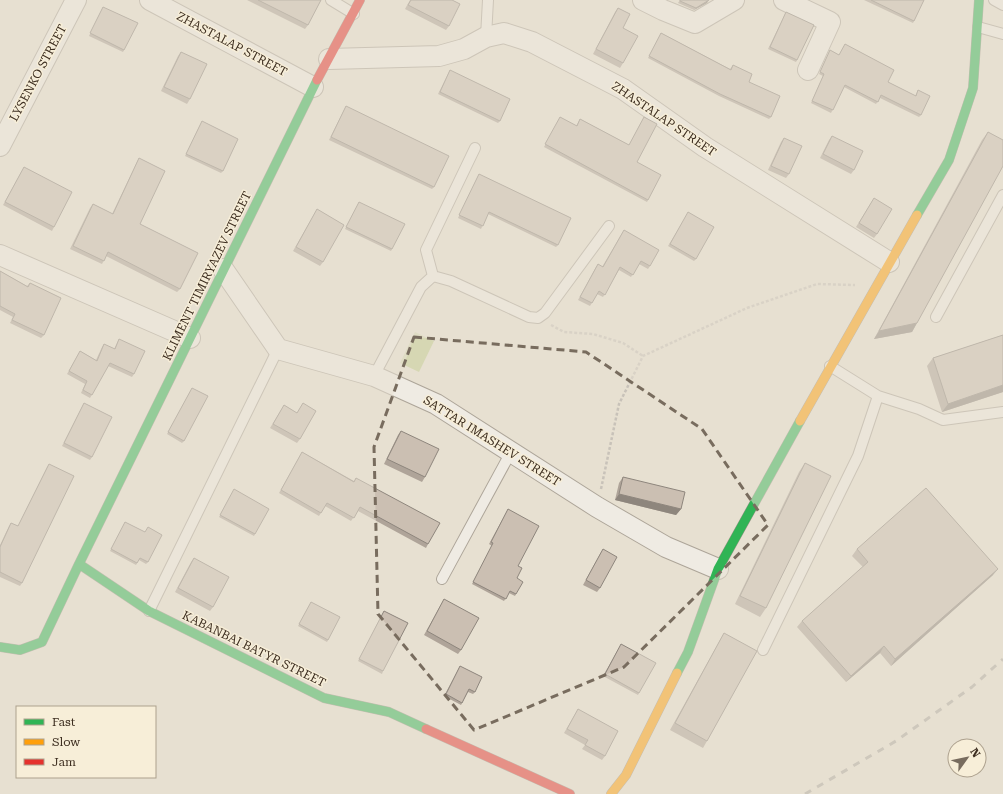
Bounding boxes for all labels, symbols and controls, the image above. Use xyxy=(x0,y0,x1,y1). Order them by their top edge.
street label: ZHASTALAP STREET xyxy=(174,9,290,79)
street label: LYSENKO STREET xyxy=(7,22,69,124)
street label: ZHASTALAP STREET xyxy=(609,79,719,159)
street label: KLIMENT TIMIRYAZEV STREET xyxy=(160,189,254,363)
street label: SATTAR IMASHEV STREET xyxy=(421,393,563,489)
street label: KABANBAI BATYR STREET xyxy=(180,608,328,690)
legend xyxy=(16,706,156,778)
text: Fast xyxy=(52,715,76,729)
text: Slow xyxy=(52,735,80,749)
north arrow xyxy=(947,738,987,778)
text: N xyxy=(967,746,983,760)
text: Jam xyxy=(52,755,76,769)

